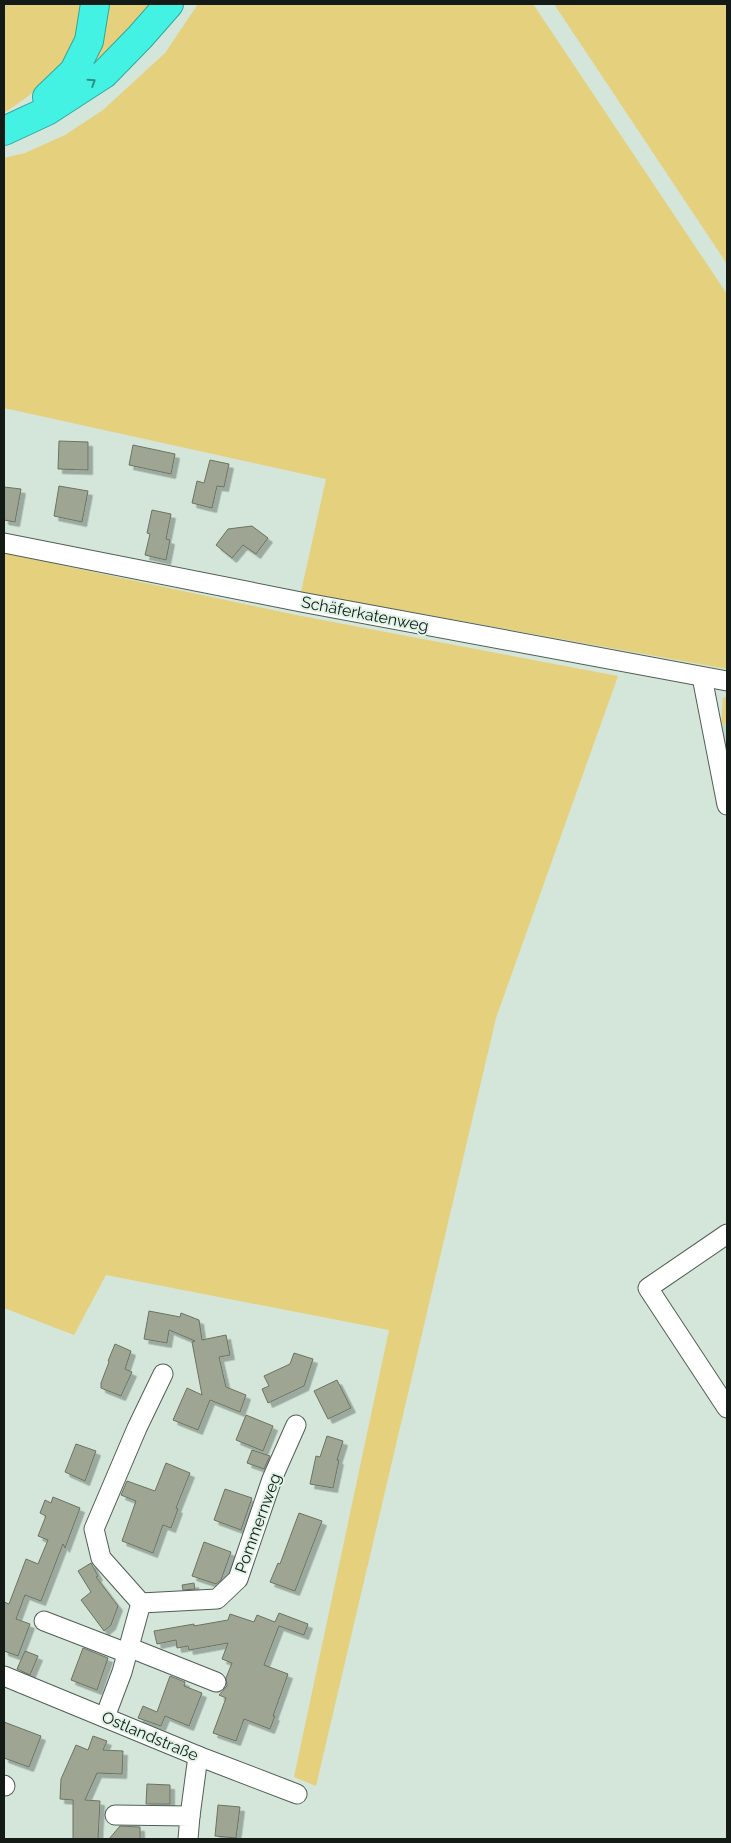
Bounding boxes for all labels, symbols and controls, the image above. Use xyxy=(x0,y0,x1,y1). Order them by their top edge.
one-way arrow xyxy=(86,79,96,88)
street label: Schäferkatenweg xyxy=(300,592,430,636)
street label: Pommernweg xyxy=(231,1470,285,1576)
street label: Ostlandstraße xyxy=(99,1707,201,1765)

